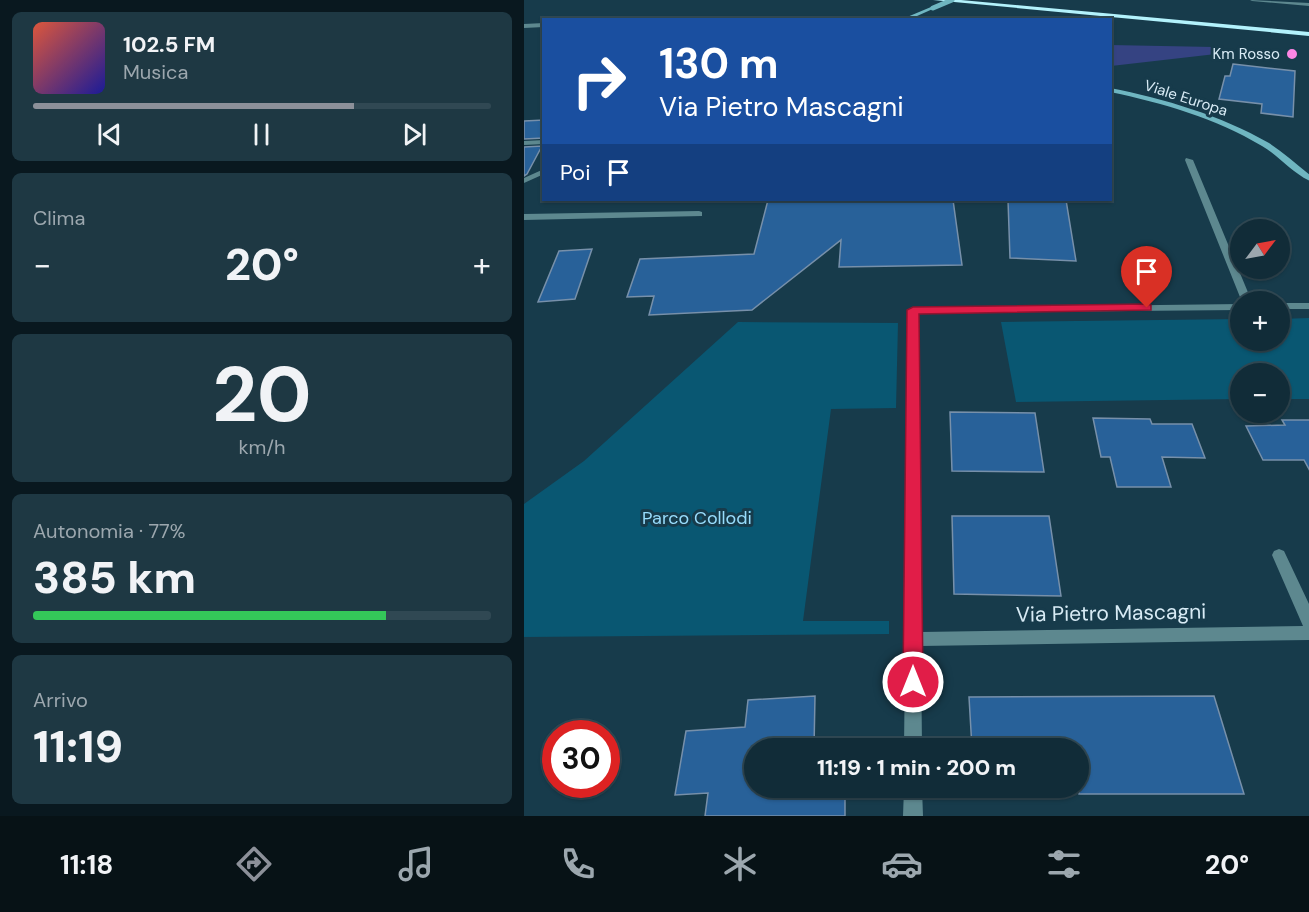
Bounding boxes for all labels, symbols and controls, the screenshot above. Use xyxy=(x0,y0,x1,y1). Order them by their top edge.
text: 102.5 FM xyxy=(123,30,215,59)
text: 130 m xyxy=(659,36,779,91)
icon: right xyxy=(560,42,638,120)
place label: Km Rosso xyxy=(1213,44,1280,64)
marker: Km Rosso xyxy=(1285,47,1299,61)
text: Musica xyxy=(123,59,188,85)
street label: Viale Europa xyxy=(1142,75,1230,121)
text: Via Pietro Mascagni xyxy=(659,89,904,124)
icon: previous xyxy=(93,118,126,151)
icon: pause xyxy=(245,118,278,151)
icon: next xyxy=(398,118,431,151)
icon: arrive xyxy=(602,156,635,189)
text: Poi xyxy=(560,158,590,187)
text: Clima xyxy=(33,205,85,231)
north arrow xyxy=(1230,219,1290,279)
map controls xyxy=(1230,219,1290,423)
text: 20° xyxy=(225,235,299,294)
text: − xyxy=(33,243,51,286)
text: + xyxy=(473,243,491,286)
pin xyxy=(1121,246,1172,308)
icon: arrive xyxy=(1130,255,1163,288)
button: + xyxy=(1230,291,1290,351)
text: 20 xyxy=(212,344,312,445)
button: − xyxy=(1230,363,1290,423)
text: km/h xyxy=(238,434,286,460)
park label: Parco Collodi xyxy=(642,506,752,530)
text: Autonomia · 77% xyxy=(33,518,185,544)
text: 385 km xyxy=(33,548,196,607)
street label: Via Pietro Mascagni xyxy=(1016,597,1206,629)
position arrow xyxy=(881,650,945,714)
text: Arrivo xyxy=(33,687,88,713)
text: 11:19 xyxy=(33,717,123,776)
speed limit sign: 30 xyxy=(542,720,620,798)
text: 11:19 · 1 min · 200 m xyxy=(817,753,1016,782)
icon: directions xyxy=(233,843,275,885)
icon: music xyxy=(395,843,437,885)
icon: phone xyxy=(557,843,599,885)
icon: climate xyxy=(719,843,761,885)
icon: car xyxy=(881,843,923,885)
icon: filters xyxy=(1043,843,1085,885)
text: 11:18 xyxy=(60,847,113,882)
text: 20° xyxy=(1205,847,1249,882)

